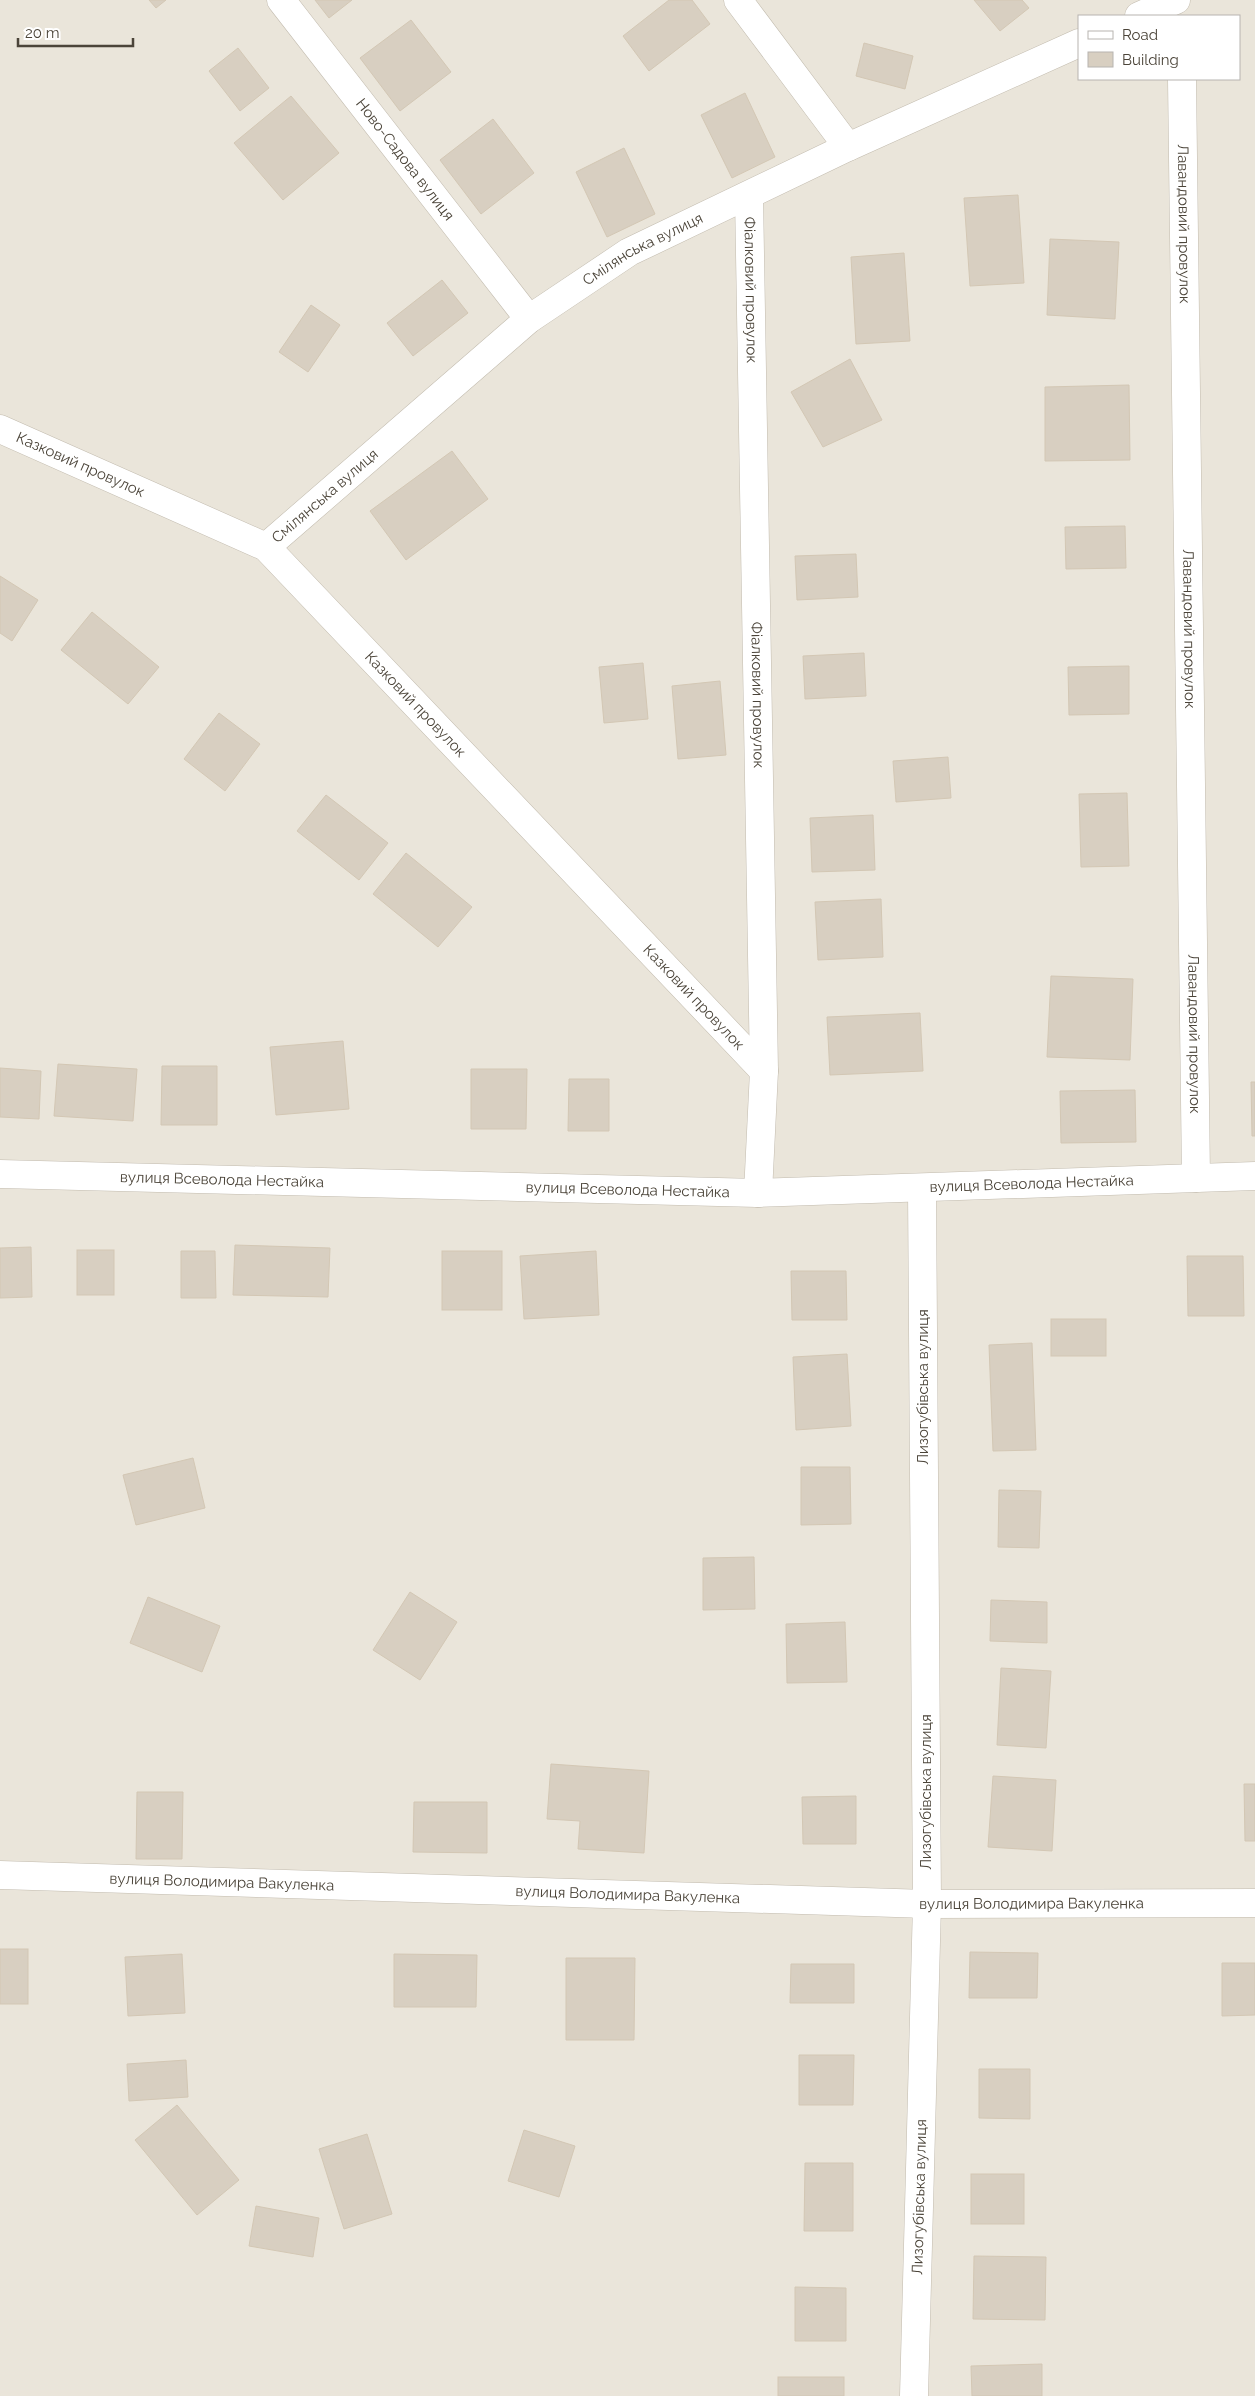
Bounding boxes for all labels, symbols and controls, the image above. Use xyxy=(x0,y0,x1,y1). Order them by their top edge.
scale bar xyxy=(18,15,132,47)
legend xyxy=(1078,15,1240,80)
text: 20 m xyxy=(25,24,60,42)
text: Road xyxy=(1122,26,1158,44)
text: Building xyxy=(1122,51,1179,69)
street label: Ново-Садова вулиця xyxy=(352,95,458,224)
street label: Лавандовий провулок xyxy=(1174,144,1194,304)
street label: Смілянська вулиця xyxy=(579,209,706,289)
street label: Фіалковий провулок xyxy=(740,217,761,364)
street label: Казковий провулок xyxy=(13,428,148,501)
street label: Смілянська вулиця xyxy=(268,445,382,547)
street label: Лавандовий провулок xyxy=(1179,549,1199,709)
street label: Фіалковий провулок xyxy=(747,622,768,768)
street label: Казковий провулок xyxy=(361,648,470,761)
street label: Казковий провулок xyxy=(639,941,748,1054)
street label: Лавандовий провулок xyxy=(1184,954,1204,1114)
street label: вулиця Всеволода Нестайка xyxy=(120,1168,324,1191)
street label: вулиця Всеволода Нестайка xyxy=(929,1171,1134,1196)
street label: вулиця Всеволода Нестайка xyxy=(525,1178,730,1201)
street label: Лизогубівська вулиця xyxy=(914,1309,932,1465)
street label: Лизогубівська вулиця xyxy=(917,1714,935,1870)
street label: вулиця Володимира Вакуленка xyxy=(109,1869,335,1894)
street label: вулиця Володимира Вакуленка xyxy=(515,1882,740,1907)
street label: вулиця Володимира Вакуленка xyxy=(919,1894,1144,1913)
street label: Лизогубівська вулиця xyxy=(908,2119,930,2275)

